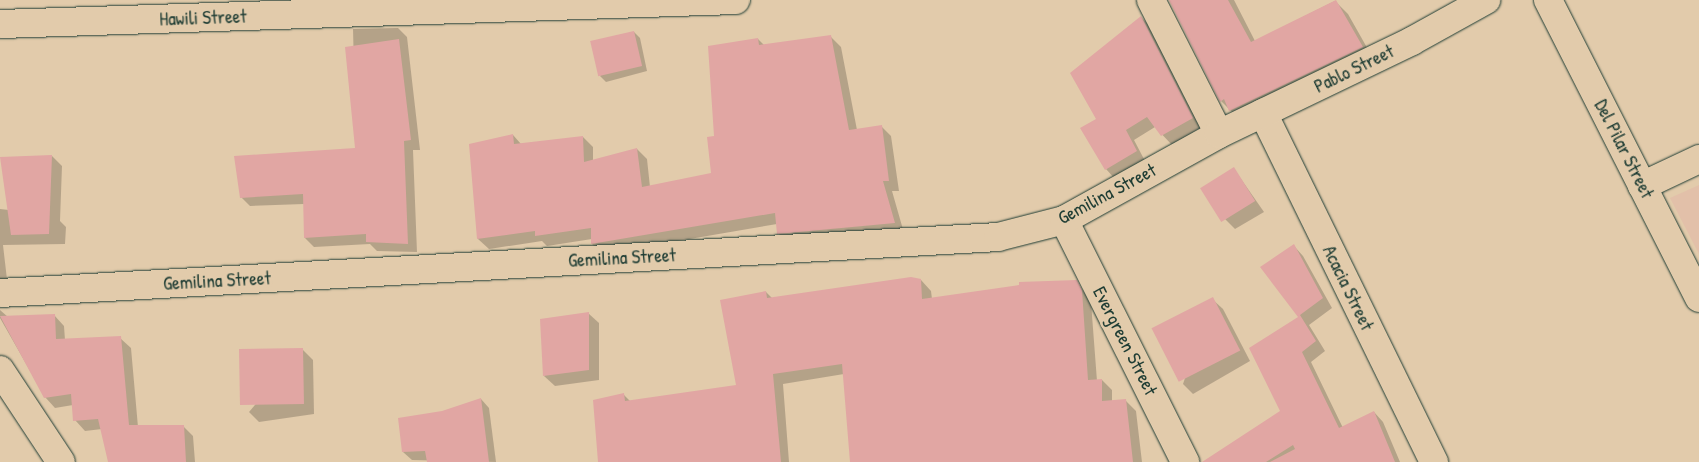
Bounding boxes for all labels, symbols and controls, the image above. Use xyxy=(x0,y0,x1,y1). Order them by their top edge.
street label: Hawili Street xyxy=(159,5,247,31)
street label: Pablo Street xyxy=(1310,40,1398,98)
street label: Del Pilar Street xyxy=(1589,96,1659,202)
street label: Gemilina Street xyxy=(1054,159,1160,229)
street label: Acacia Street xyxy=(1318,242,1378,334)
street label: Gemilina Street xyxy=(568,244,676,272)
street label: Gemilina Street xyxy=(163,267,271,295)
street label: Evergreen Street xyxy=(1088,283,1162,399)

